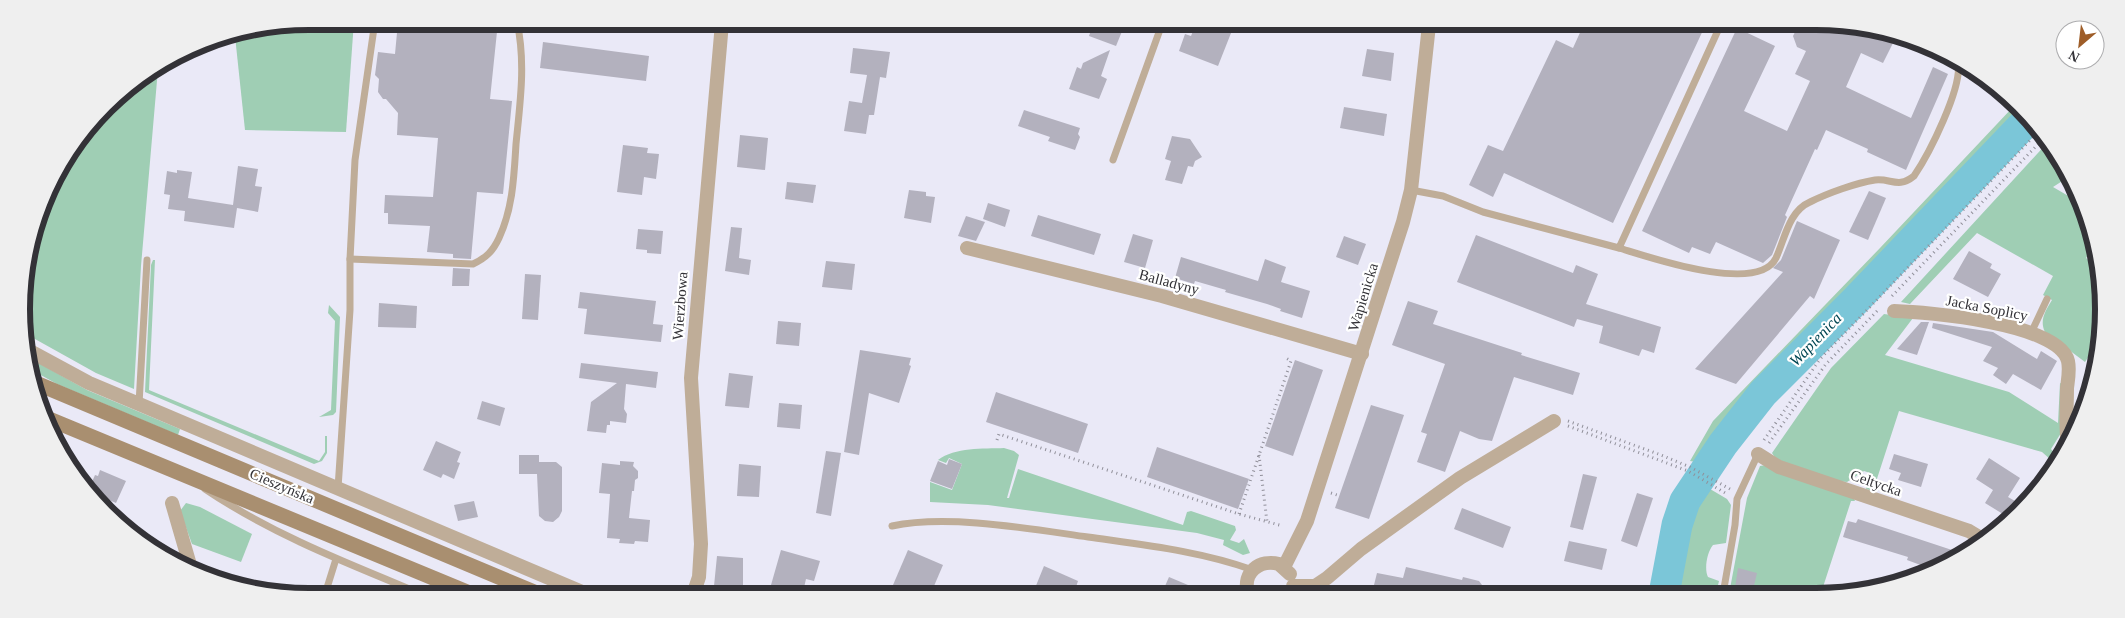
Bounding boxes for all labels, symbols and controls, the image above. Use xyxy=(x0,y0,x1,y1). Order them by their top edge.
north arrow xyxy=(2055,20,2105,70)
text: N xyxy=(2066,47,2082,65)
street label: Wapienicka xyxy=(1345,261,1381,333)
street label: Balladyny xyxy=(1137,266,1201,298)
street label: Wierzbowa xyxy=(670,271,690,341)
street label: Jacka Soplicy xyxy=(1945,292,2030,324)
water label: Wapienica xyxy=(1786,309,1845,370)
street label: Cieszyńska xyxy=(247,465,317,507)
street label: Celtycka xyxy=(1848,467,1904,499)

